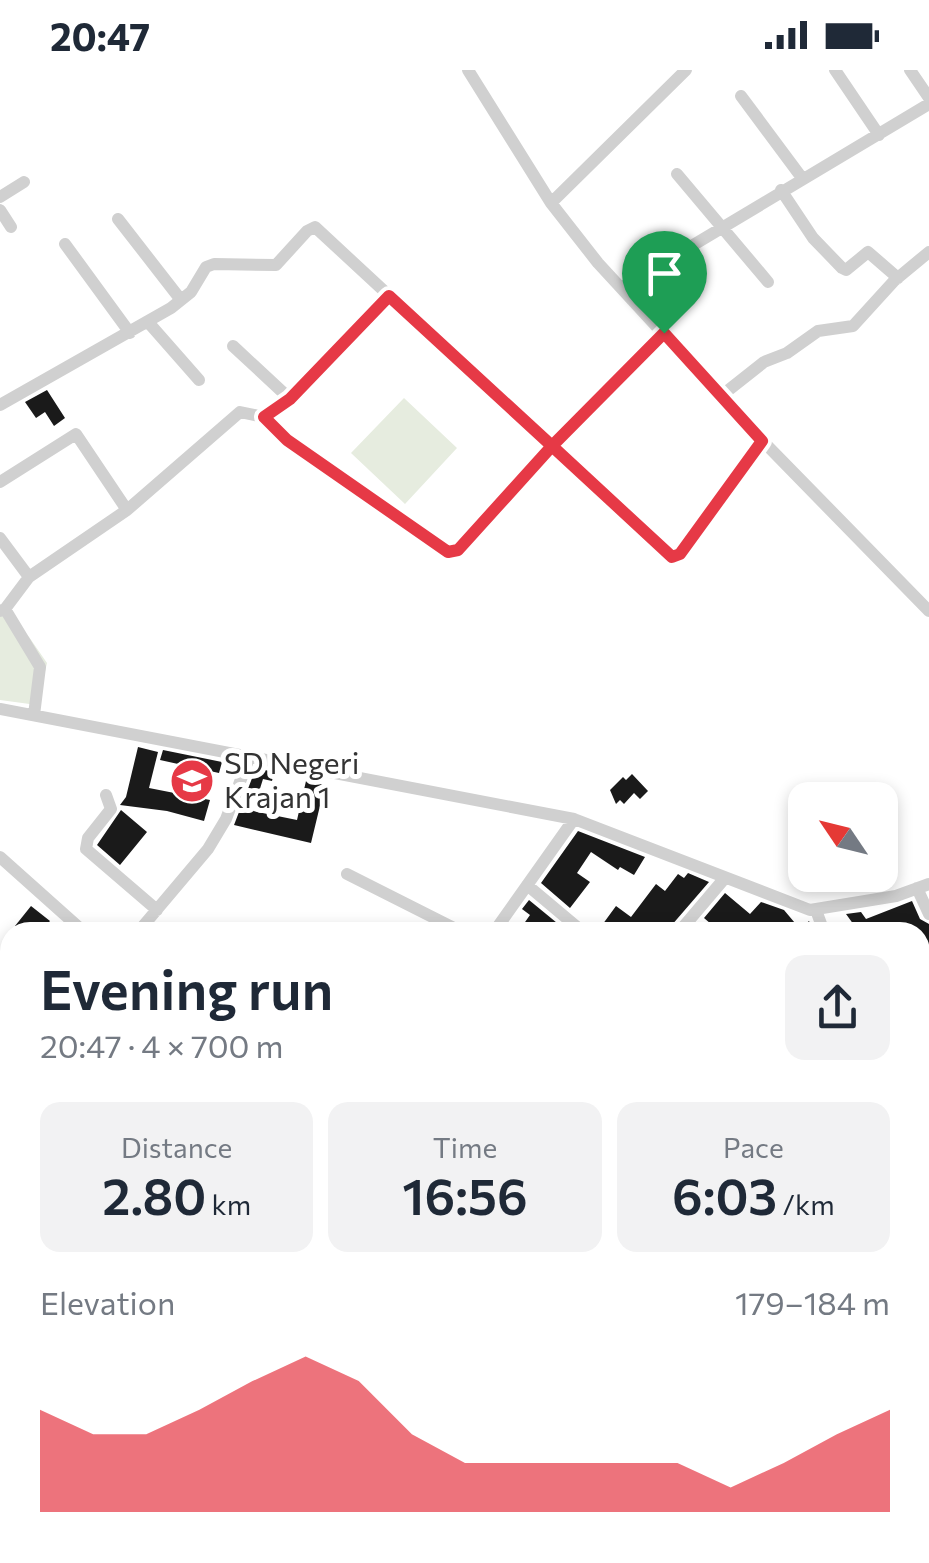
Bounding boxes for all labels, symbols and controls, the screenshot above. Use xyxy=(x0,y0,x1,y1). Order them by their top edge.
text: 20:47 xyxy=(50,12,150,59)
pin xyxy=(622,231,707,334)
icon: arrive xyxy=(637,246,692,301)
place label: SD Negeri Krajan 1 xyxy=(224,743,359,814)
school or university icon: SD Negeri Krajan 1 xyxy=(169,758,215,804)
north arrow xyxy=(788,782,898,892)
map controls xyxy=(788,782,898,892)
text: Evening run xyxy=(40,954,333,1021)
button: share xyxy=(785,955,890,1060)
text: 20:47 · 4 × 700 m xyxy=(40,1025,284,1065)
text: Distance xyxy=(121,1130,232,1164)
text: Time xyxy=(433,1130,497,1164)
text: Pace xyxy=(723,1130,784,1164)
text: 2.80 xyxy=(102,1164,206,1225)
text: 16:56 xyxy=(402,1164,528,1225)
text: 6:03 xyxy=(672,1164,777,1225)
text: km xyxy=(206,1187,251,1221)
text: /km xyxy=(777,1187,835,1221)
text: Elevation xyxy=(40,1282,175,1322)
text: 179–184 m xyxy=(735,1282,890,1322)

